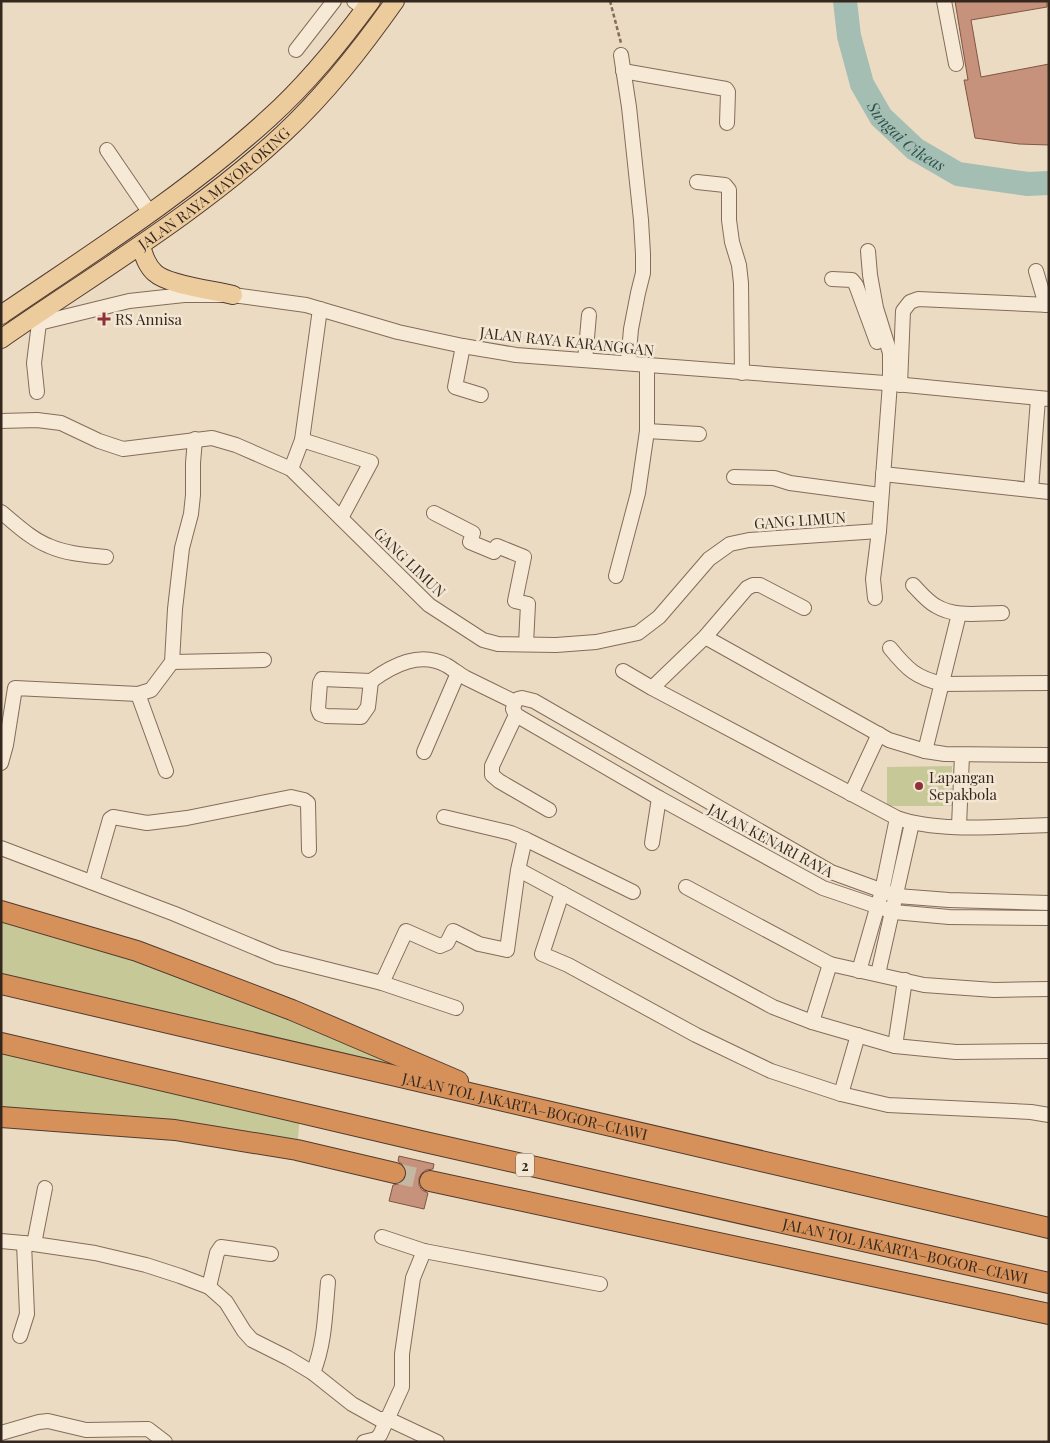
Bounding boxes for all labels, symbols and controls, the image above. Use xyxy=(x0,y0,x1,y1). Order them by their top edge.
water label: Sungai Cikeas xyxy=(863,96,950,175)
street label: JALAN RAYA MAYOR OKING xyxy=(133,122,294,254)
place label: RS Annisa xyxy=(115,309,183,329)
marker: RS Annisa xyxy=(97,312,111,326)
street label: JALAN RAYA KARANGGAN xyxy=(478,322,656,360)
street label: GANG LIMUN xyxy=(753,507,847,533)
street label: GANG LIMUN xyxy=(370,523,450,602)
place label: Lapangan Sepakbola xyxy=(929,767,997,804)
marker: Lapangan Sepakbola xyxy=(913,780,925,792)
street label: JALAN KENARI RAYA xyxy=(704,798,838,882)
street label: JALAN TOL JAKARTA–BOGOR–CIAWI xyxy=(399,1068,650,1144)
road number: 2 xyxy=(516,1154,534,1176)
street label: JALAN TOL JAKARTA–BOGOR–CIAWI xyxy=(780,1213,1030,1288)

